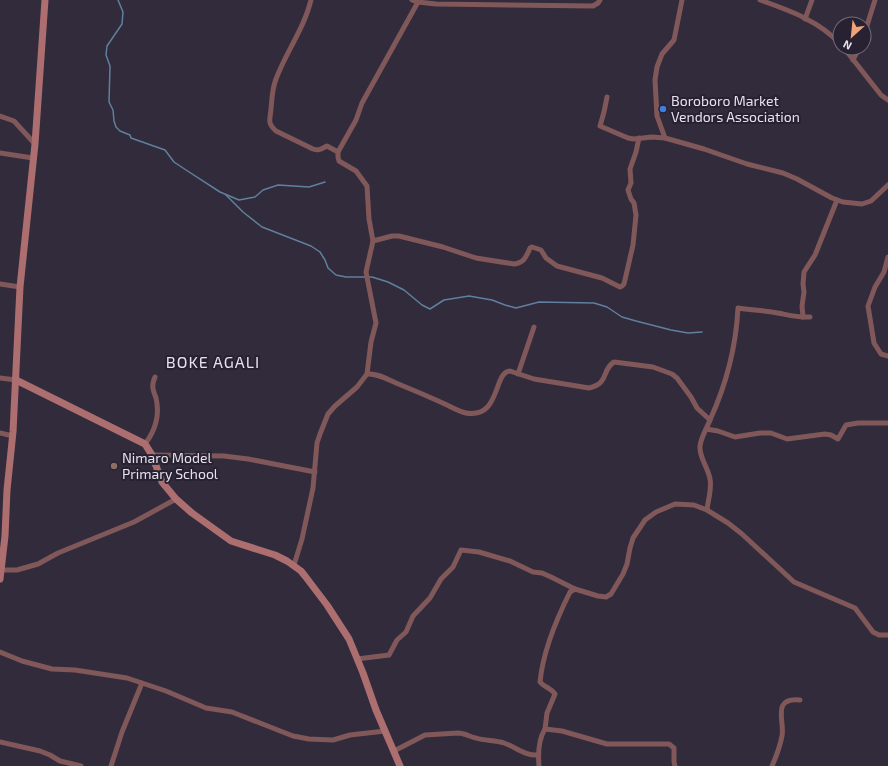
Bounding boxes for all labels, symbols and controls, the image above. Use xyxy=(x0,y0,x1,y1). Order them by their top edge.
north arrow xyxy=(832,16,872,56)
text: N xyxy=(841,38,854,53)
place label: Boroboro Market Vendors Association xyxy=(671,92,800,125)
marker: Boroboro Market Vendors Association xyxy=(658,104,668,114)
district label: BOKE AGALI xyxy=(166,352,260,371)
place label: Nimaro Model Primary School xyxy=(122,449,219,482)
marker: Nimaro Model Primary School xyxy=(109,461,119,471)

